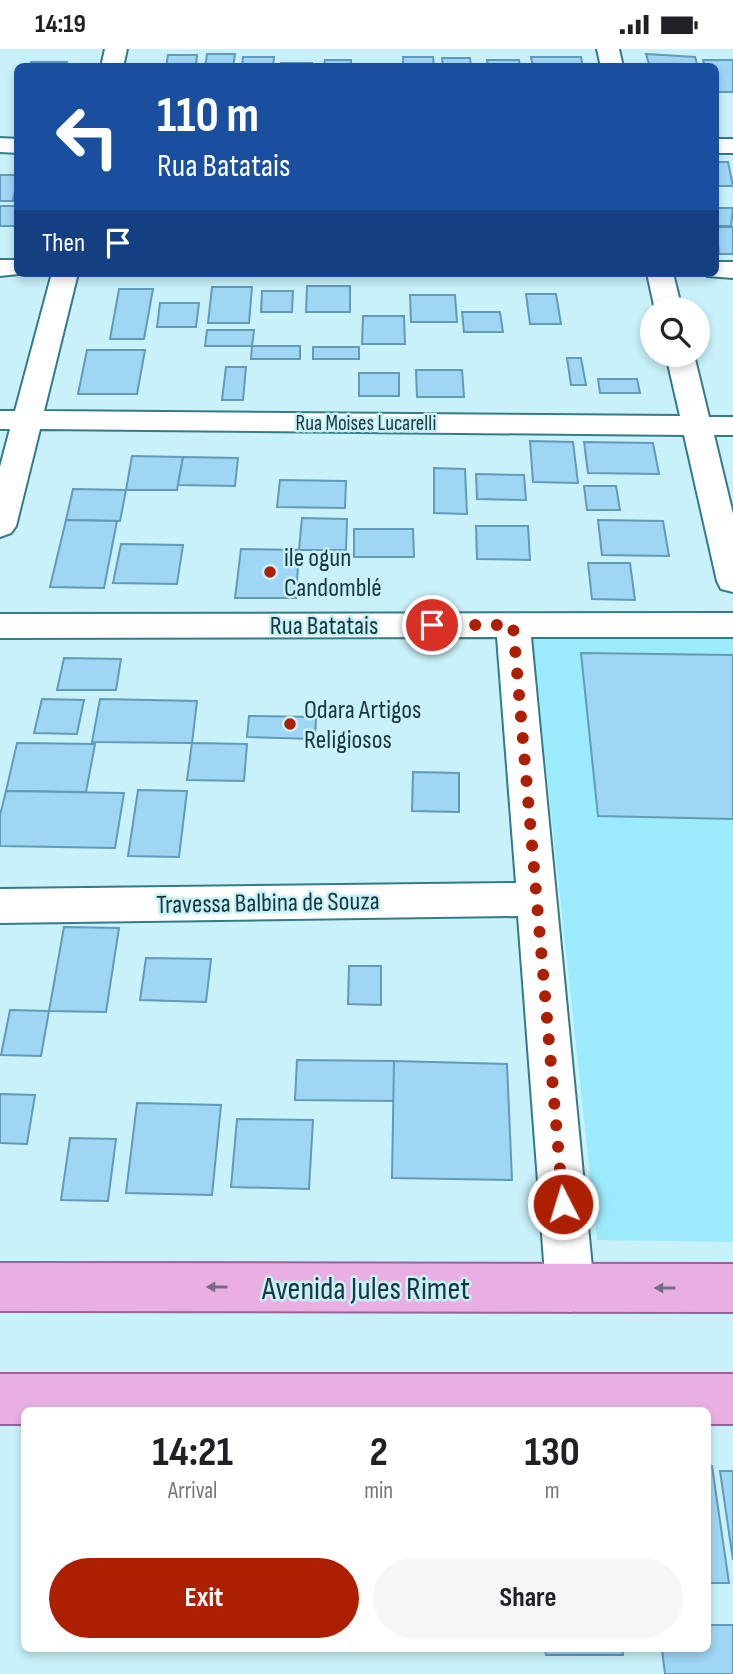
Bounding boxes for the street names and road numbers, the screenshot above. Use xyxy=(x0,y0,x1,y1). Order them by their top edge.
street label: Rua Moises Lucarelli xyxy=(296,411,436,436)
street label: Rua Batatais xyxy=(270,611,378,642)
street label: Travessa Balbina de Souza xyxy=(156,886,380,921)
street label: Avenida Jules Rimet xyxy=(261,1270,470,1309)

